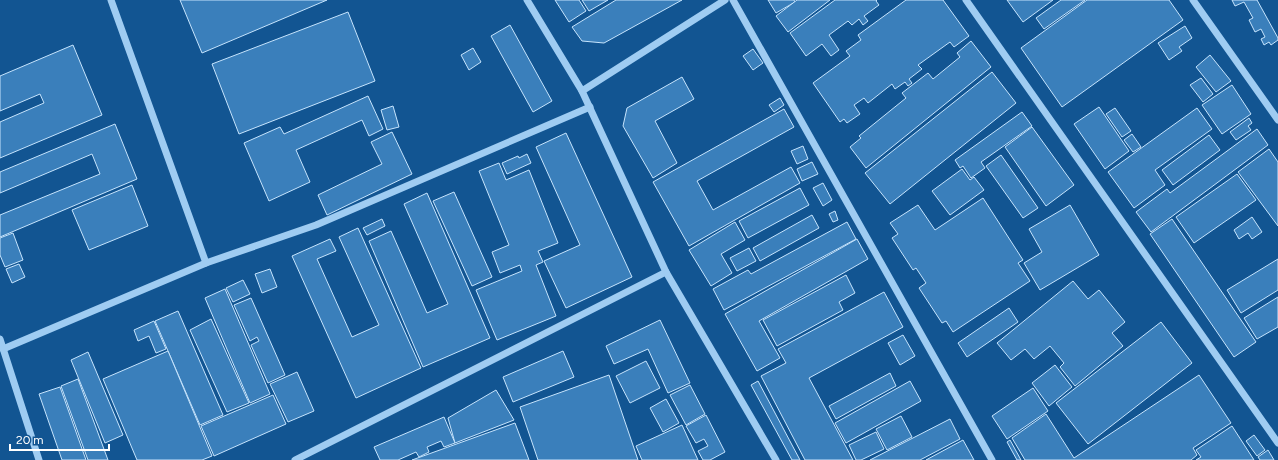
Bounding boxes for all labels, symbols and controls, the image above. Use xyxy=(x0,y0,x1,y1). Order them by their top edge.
scale bar xyxy=(10,426,109,452)
text: 20 m xyxy=(16,433,44,447)

